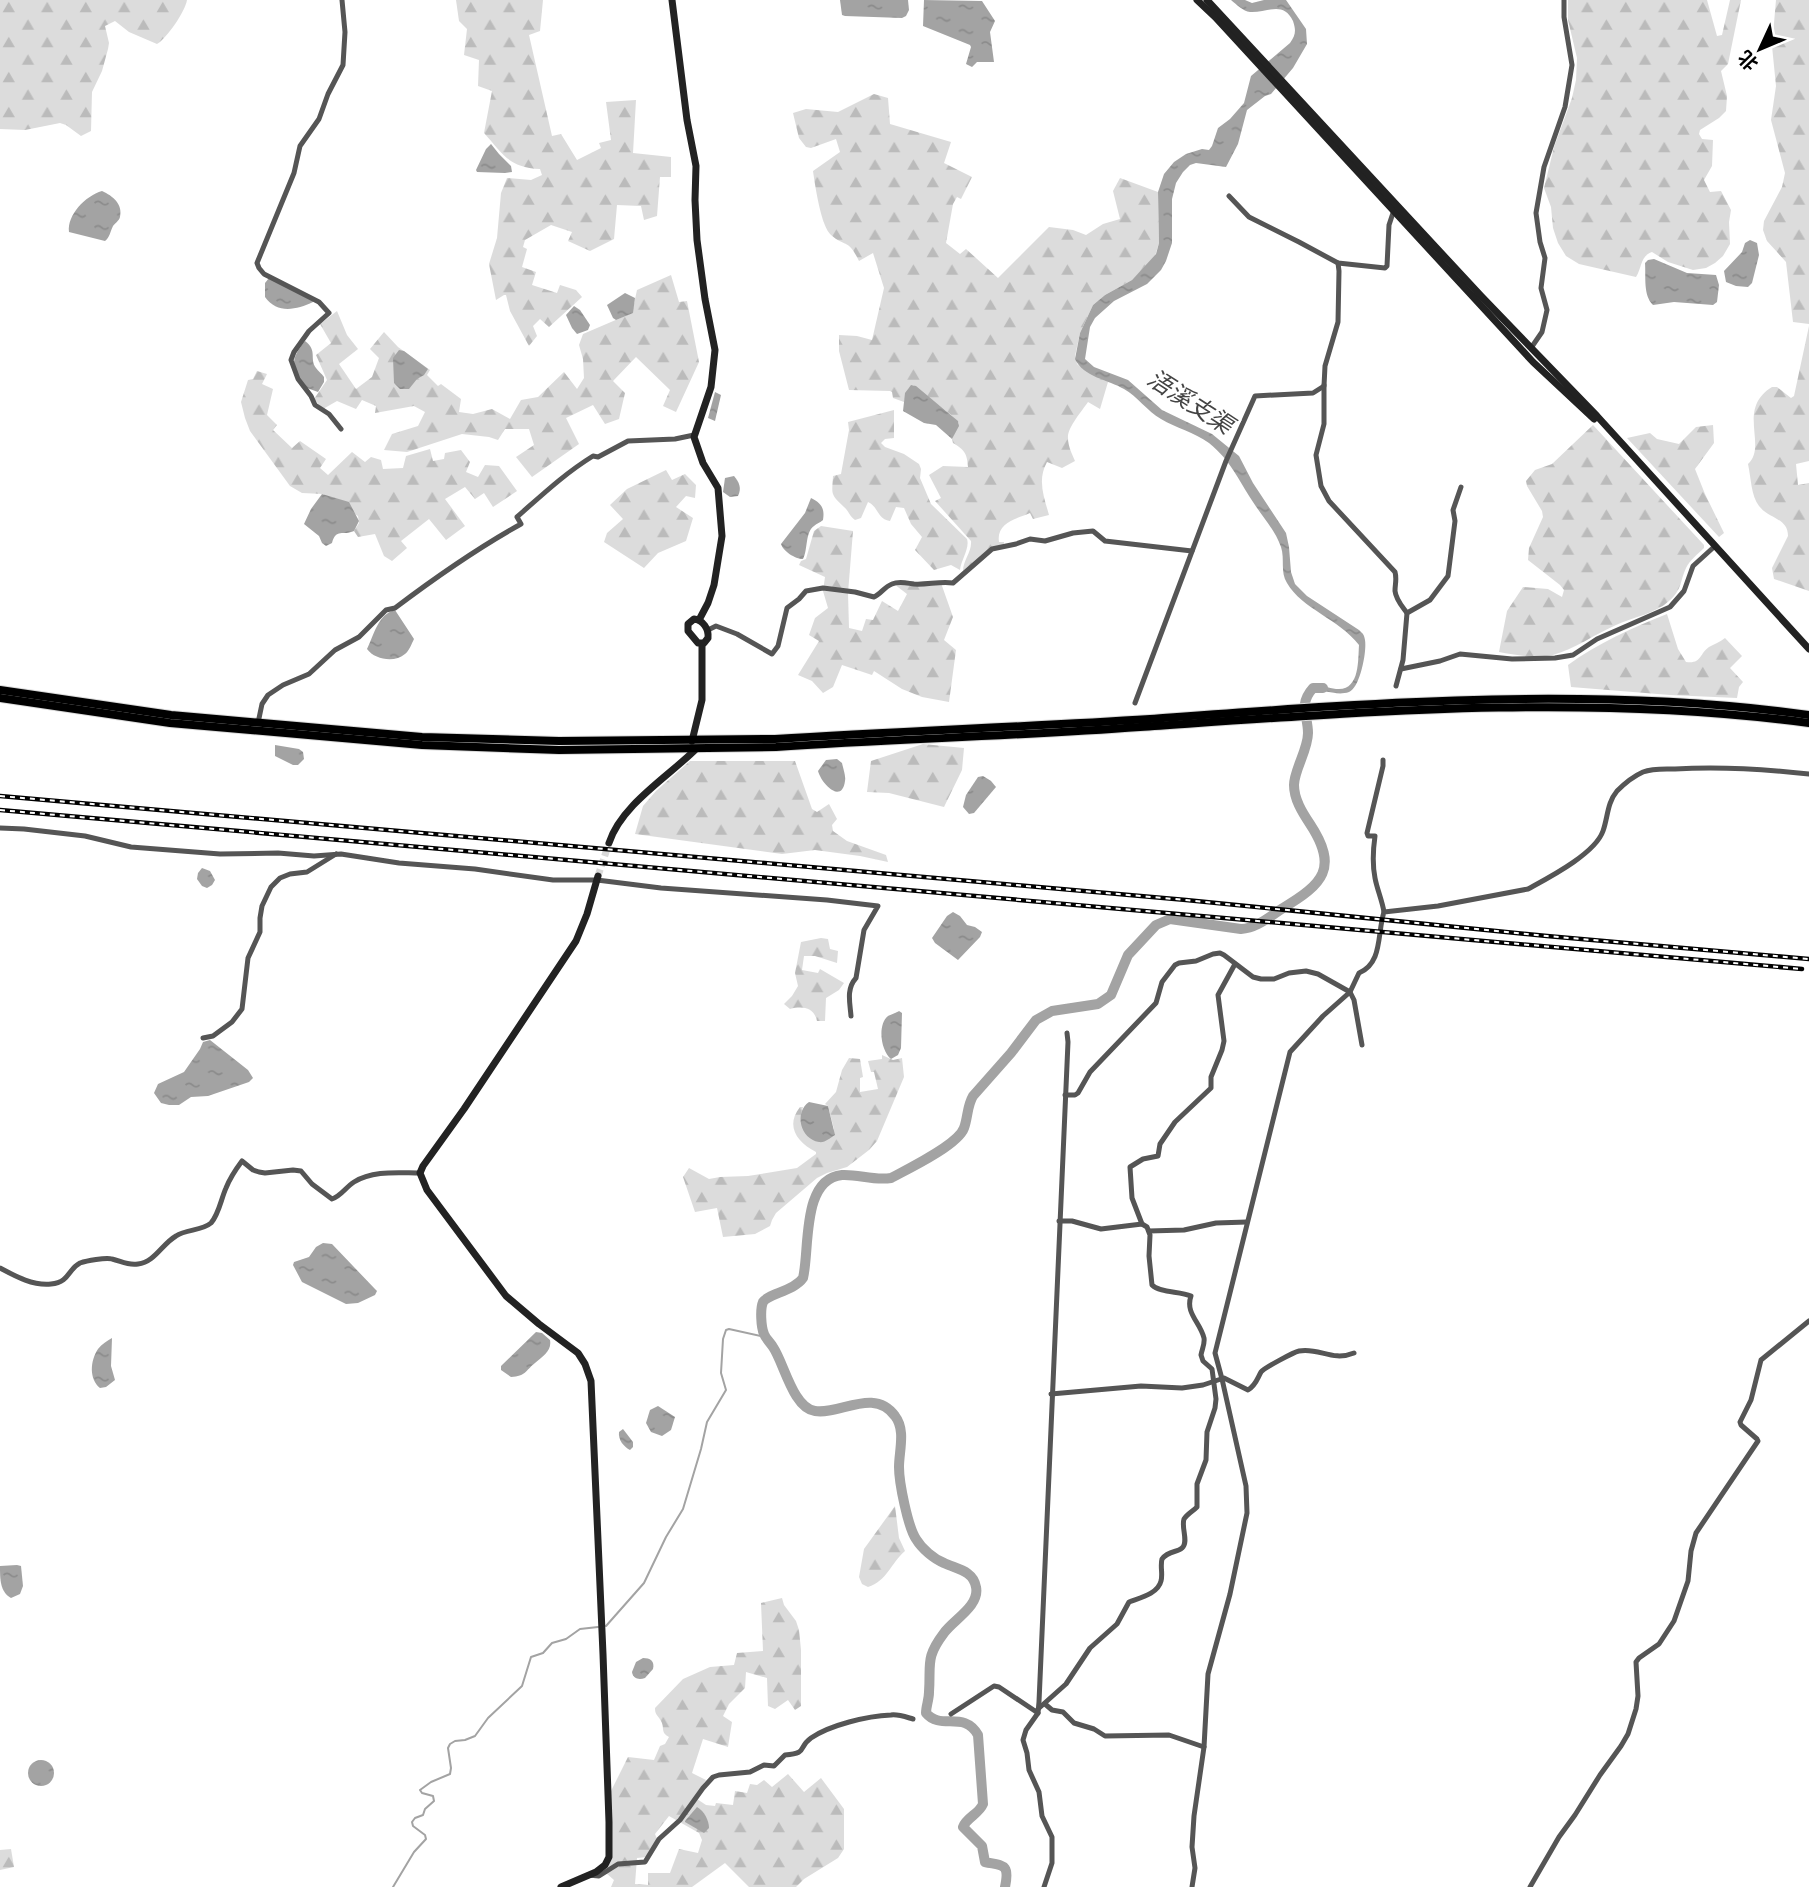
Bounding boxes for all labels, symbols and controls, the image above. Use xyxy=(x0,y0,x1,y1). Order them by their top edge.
north arrow xyxy=(1725,14,1795,84)
text: 北 xyxy=(1734,46,1763,75)
water label: 浯溪支渠 xyxy=(1142,364,1240,442)

